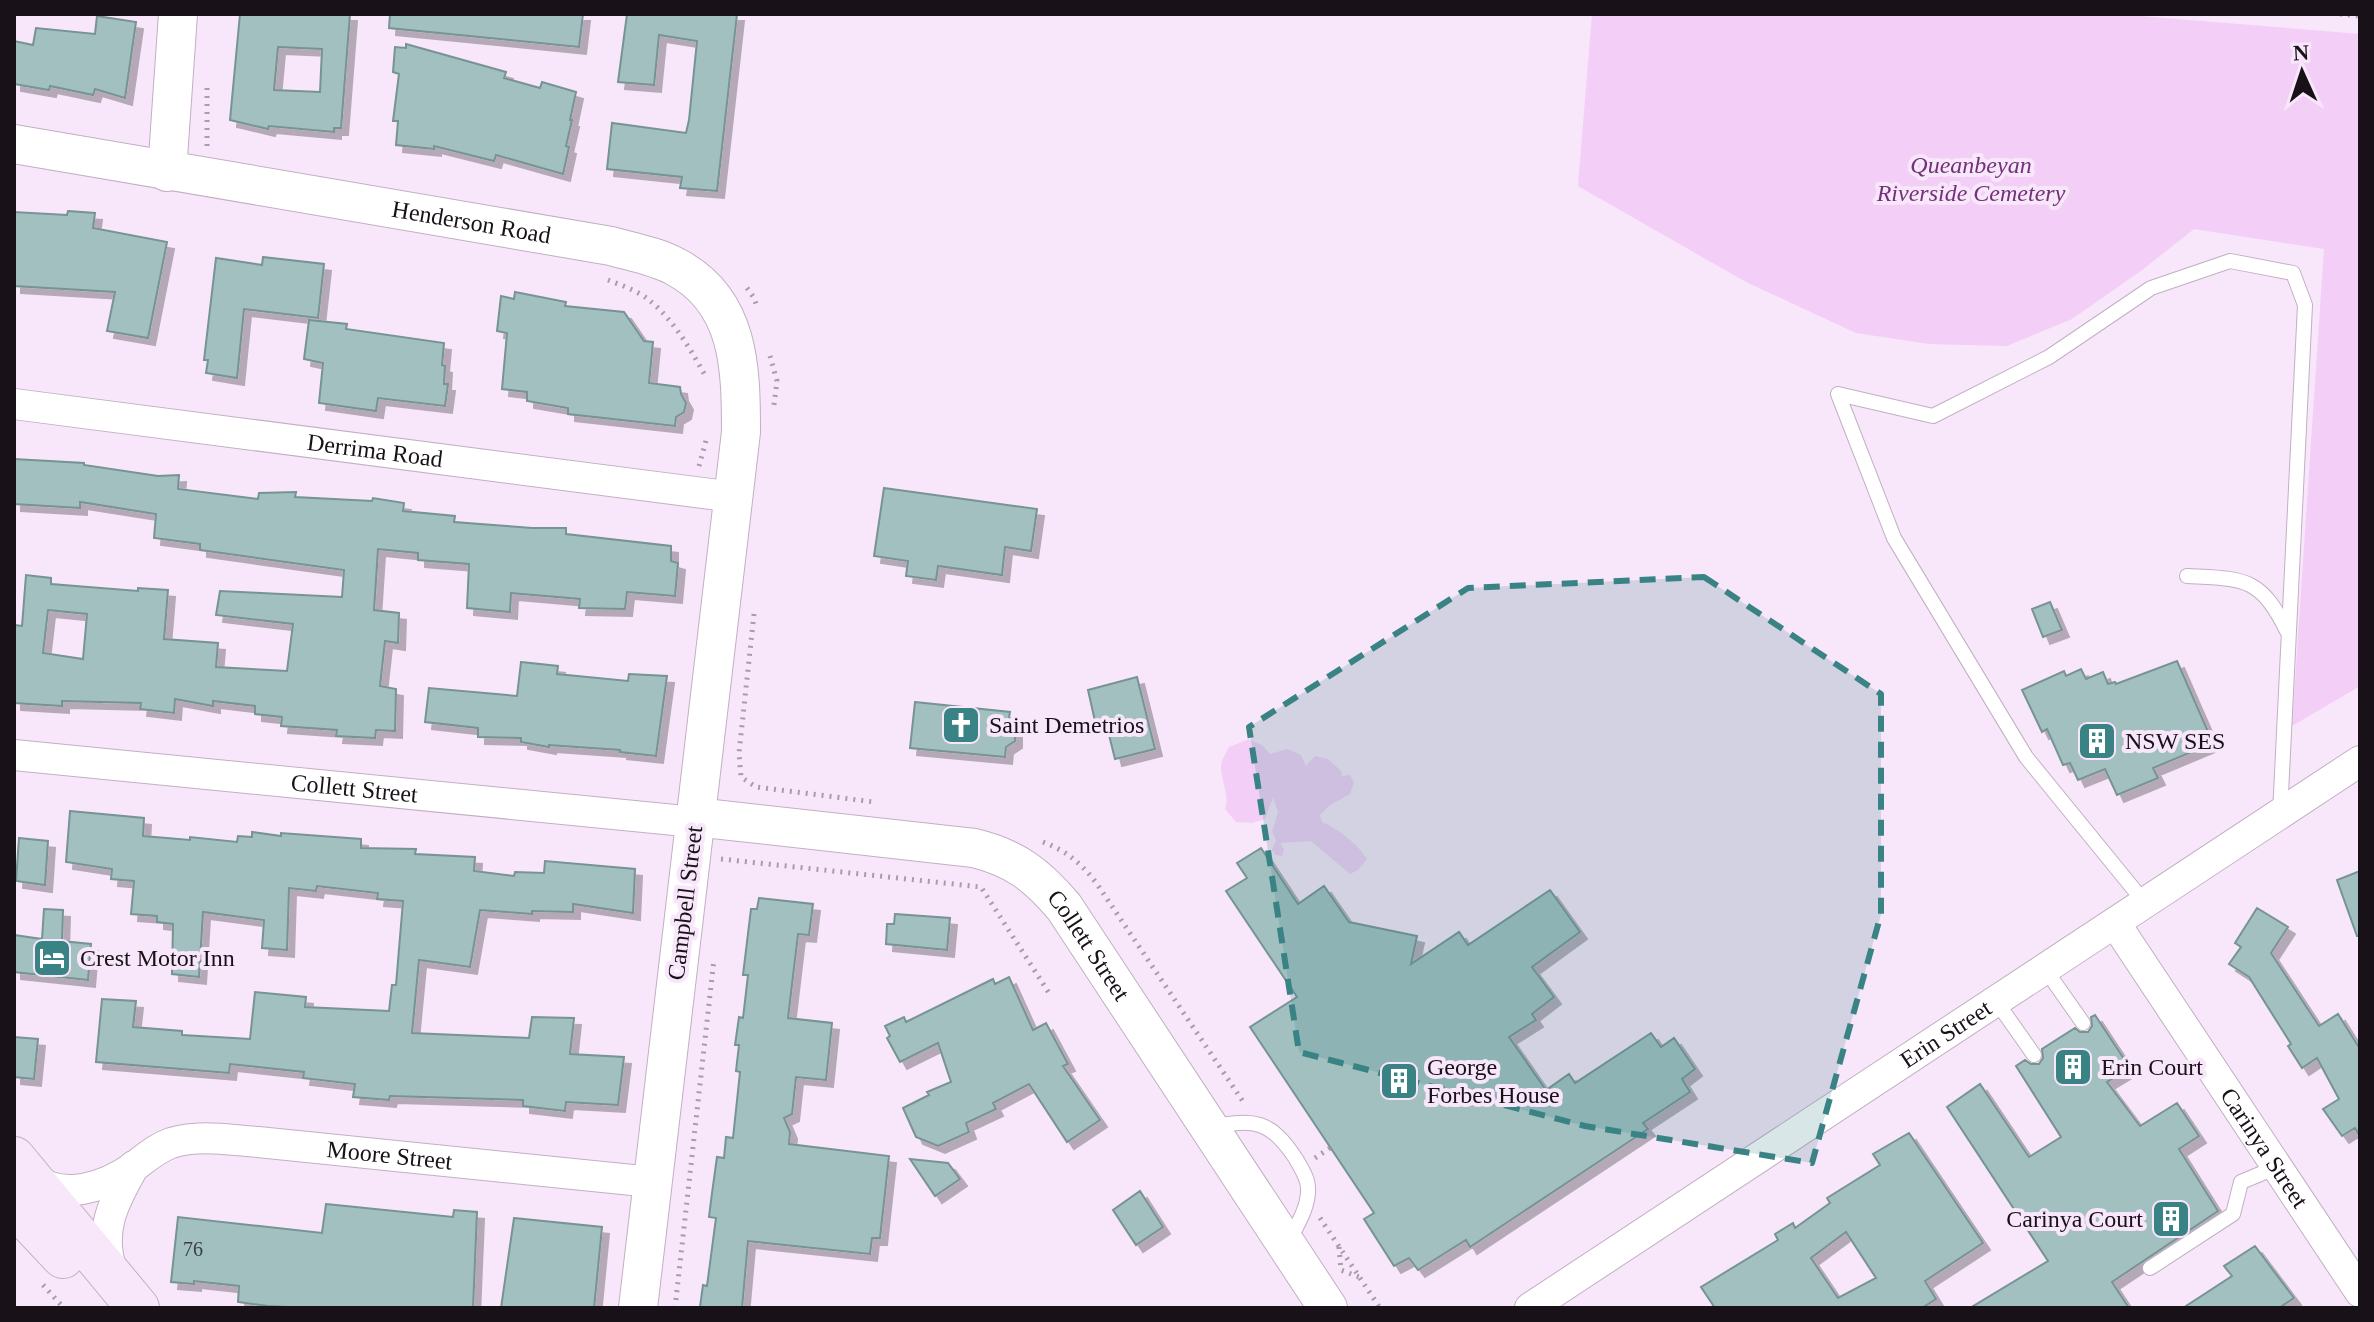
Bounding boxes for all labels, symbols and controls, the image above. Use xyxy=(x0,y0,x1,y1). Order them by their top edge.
north arrow xyxy=(2262,32,2342,112)
text: N xyxy=(2292,40,2310,65)
park label: Queanbeyan Riverside Cemetery xyxy=(1876,152,2066,206)
street label: Henderson Road xyxy=(390,196,553,248)
street label: Derrima Road xyxy=(306,429,444,472)
church icon: Saint Demetrios xyxy=(940,704,982,746)
place label: Saint Demetrios xyxy=(989,712,1144,738)
building icon: NSW SES xyxy=(2076,720,2118,762)
place label: NSW SES xyxy=(2125,728,2225,754)
street label: Collett Street xyxy=(290,769,419,808)
street label: Campbell Street xyxy=(663,824,707,982)
street label: Collett Street xyxy=(1042,885,1135,1006)
hotel icon: Crest Motor Inn xyxy=(31,937,73,979)
place label: Crest Motor Inn xyxy=(80,945,235,971)
street label: Erin Street xyxy=(1896,994,1996,1073)
building icon: Erin Court xyxy=(2052,1046,2094,1088)
place label: George Forbes House xyxy=(1427,1054,1560,1108)
place label: Erin Court xyxy=(2101,1054,2203,1080)
building icon: George Forbes House xyxy=(1378,1060,1420,1102)
street label: Carinya Street xyxy=(2215,1083,2314,1213)
street label: Moore Street xyxy=(326,1136,454,1175)
building icon: Carinya Court xyxy=(2150,1198,2192,1240)
place label: Carinya Court xyxy=(2006,1206,2143,1232)
house number: 76 xyxy=(183,1238,203,1260)

